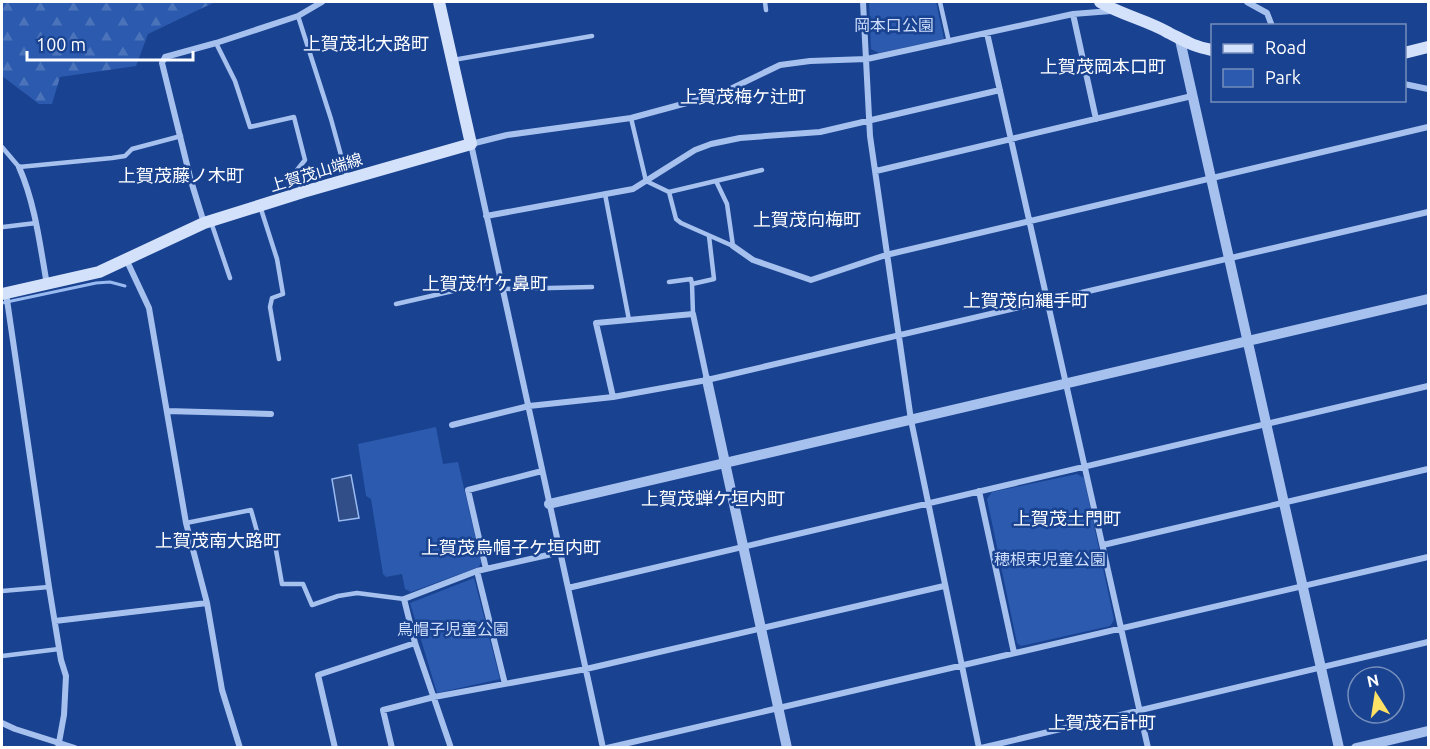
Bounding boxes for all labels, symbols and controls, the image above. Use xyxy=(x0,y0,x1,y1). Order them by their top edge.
park label: 岡本口公園 xyxy=(854,16,934,34)
scale bar xyxy=(27,24,194,62)
legend xyxy=(1211,24,1406,102)
district label: 上賀茂北大路町 xyxy=(303,33,429,53)
text: 100 m xyxy=(36,34,86,54)
text: Road xyxy=(1265,37,1307,57)
district label: 上賀茂岡本口町 xyxy=(1040,56,1166,76)
text: Park xyxy=(1265,67,1301,87)
district label: 上賀茂梅ケ辻町 xyxy=(680,86,806,106)
street label: 上賀茂山端線 xyxy=(267,149,365,195)
district label: 上賀茂藤ノ木町 xyxy=(118,165,244,185)
district label: 上賀茂向梅町 xyxy=(753,209,861,229)
district label: 上賀茂竹ケ鼻町 xyxy=(422,273,548,293)
district label: 上賀茂向縄手町 xyxy=(963,290,1089,310)
district label: 上賀茂蝉ケ垣内町 xyxy=(641,488,785,508)
district label: 上賀茂土門町 xyxy=(1013,508,1121,528)
district label: 上賀茂南大路町 xyxy=(155,530,281,550)
district label: 上賀茂烏帽子ケ垣内町 xyxy=(421,537,601,557)
park label: 穂根束児童公園 xyxy=(994,550,1106,568)
park label: 鳥帽子児童公園 xyxy=(397,620,509,638)
north arrow xyxy=(1346,665,1406,725)
text: N xyxy=(1365,670,1381,690)
district label: 上賀茂石計町 xyxy=(1048,712,1156,732)

